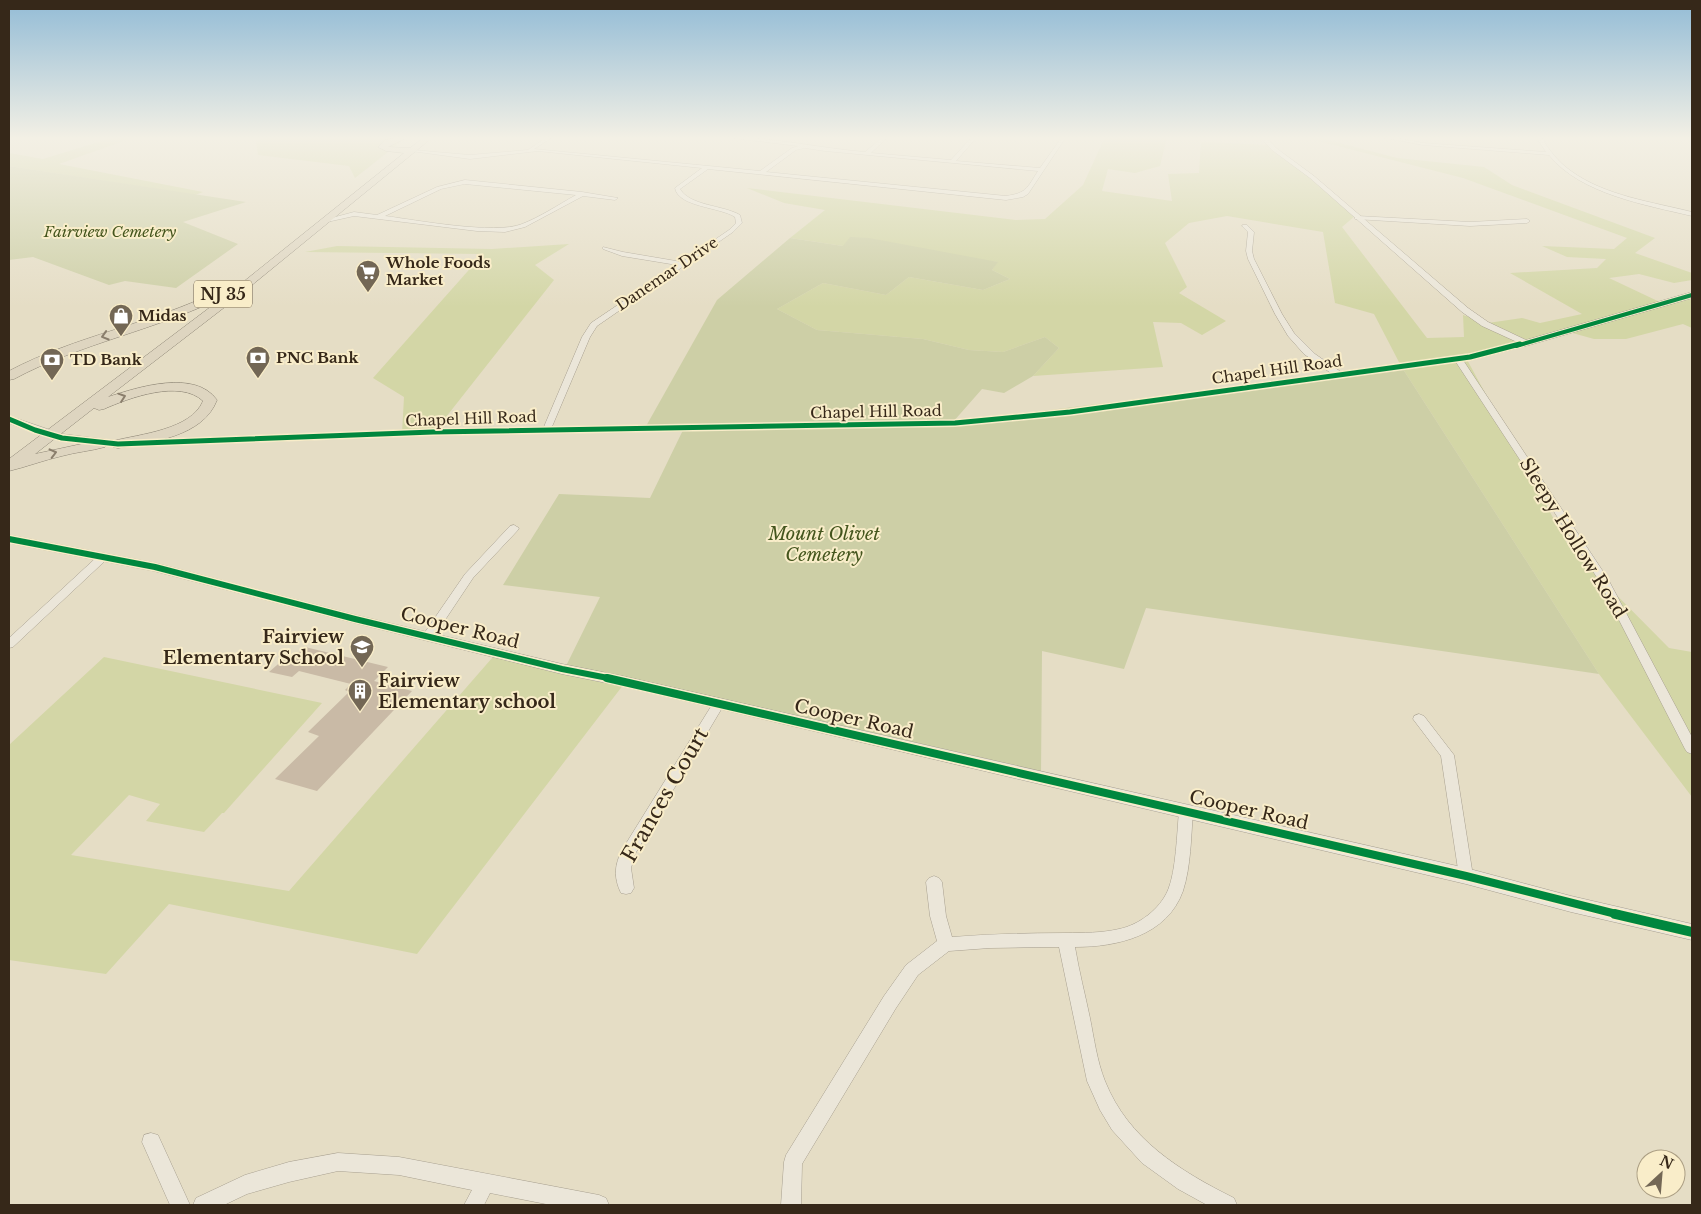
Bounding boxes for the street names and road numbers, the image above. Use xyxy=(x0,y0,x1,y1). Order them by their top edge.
street label: Danemar Drive xyxy=(612,233,721,315)
road number: NJ 35 xyxy=(194,280,252,308)
street label: Chapel Hill Road xyxy=(1210,351,1343,388)
street label: Chapel Hill Road xyxy=(810,401,942,422)
street label: Chapel Hill Road xyxy=(405,407,537,430)
street label: Sleepy Hollow Road xyxy=(1515,454,1631,622)
street label: Cooper Road xyxy=(398,603,522,653)
street label: Cooper Road xyxy=(792,695,916,743)
street label: Frances Court xyxy=(616,723,714,867)
street label: Cooper Road xyxy=(1187,786,1311,834)

